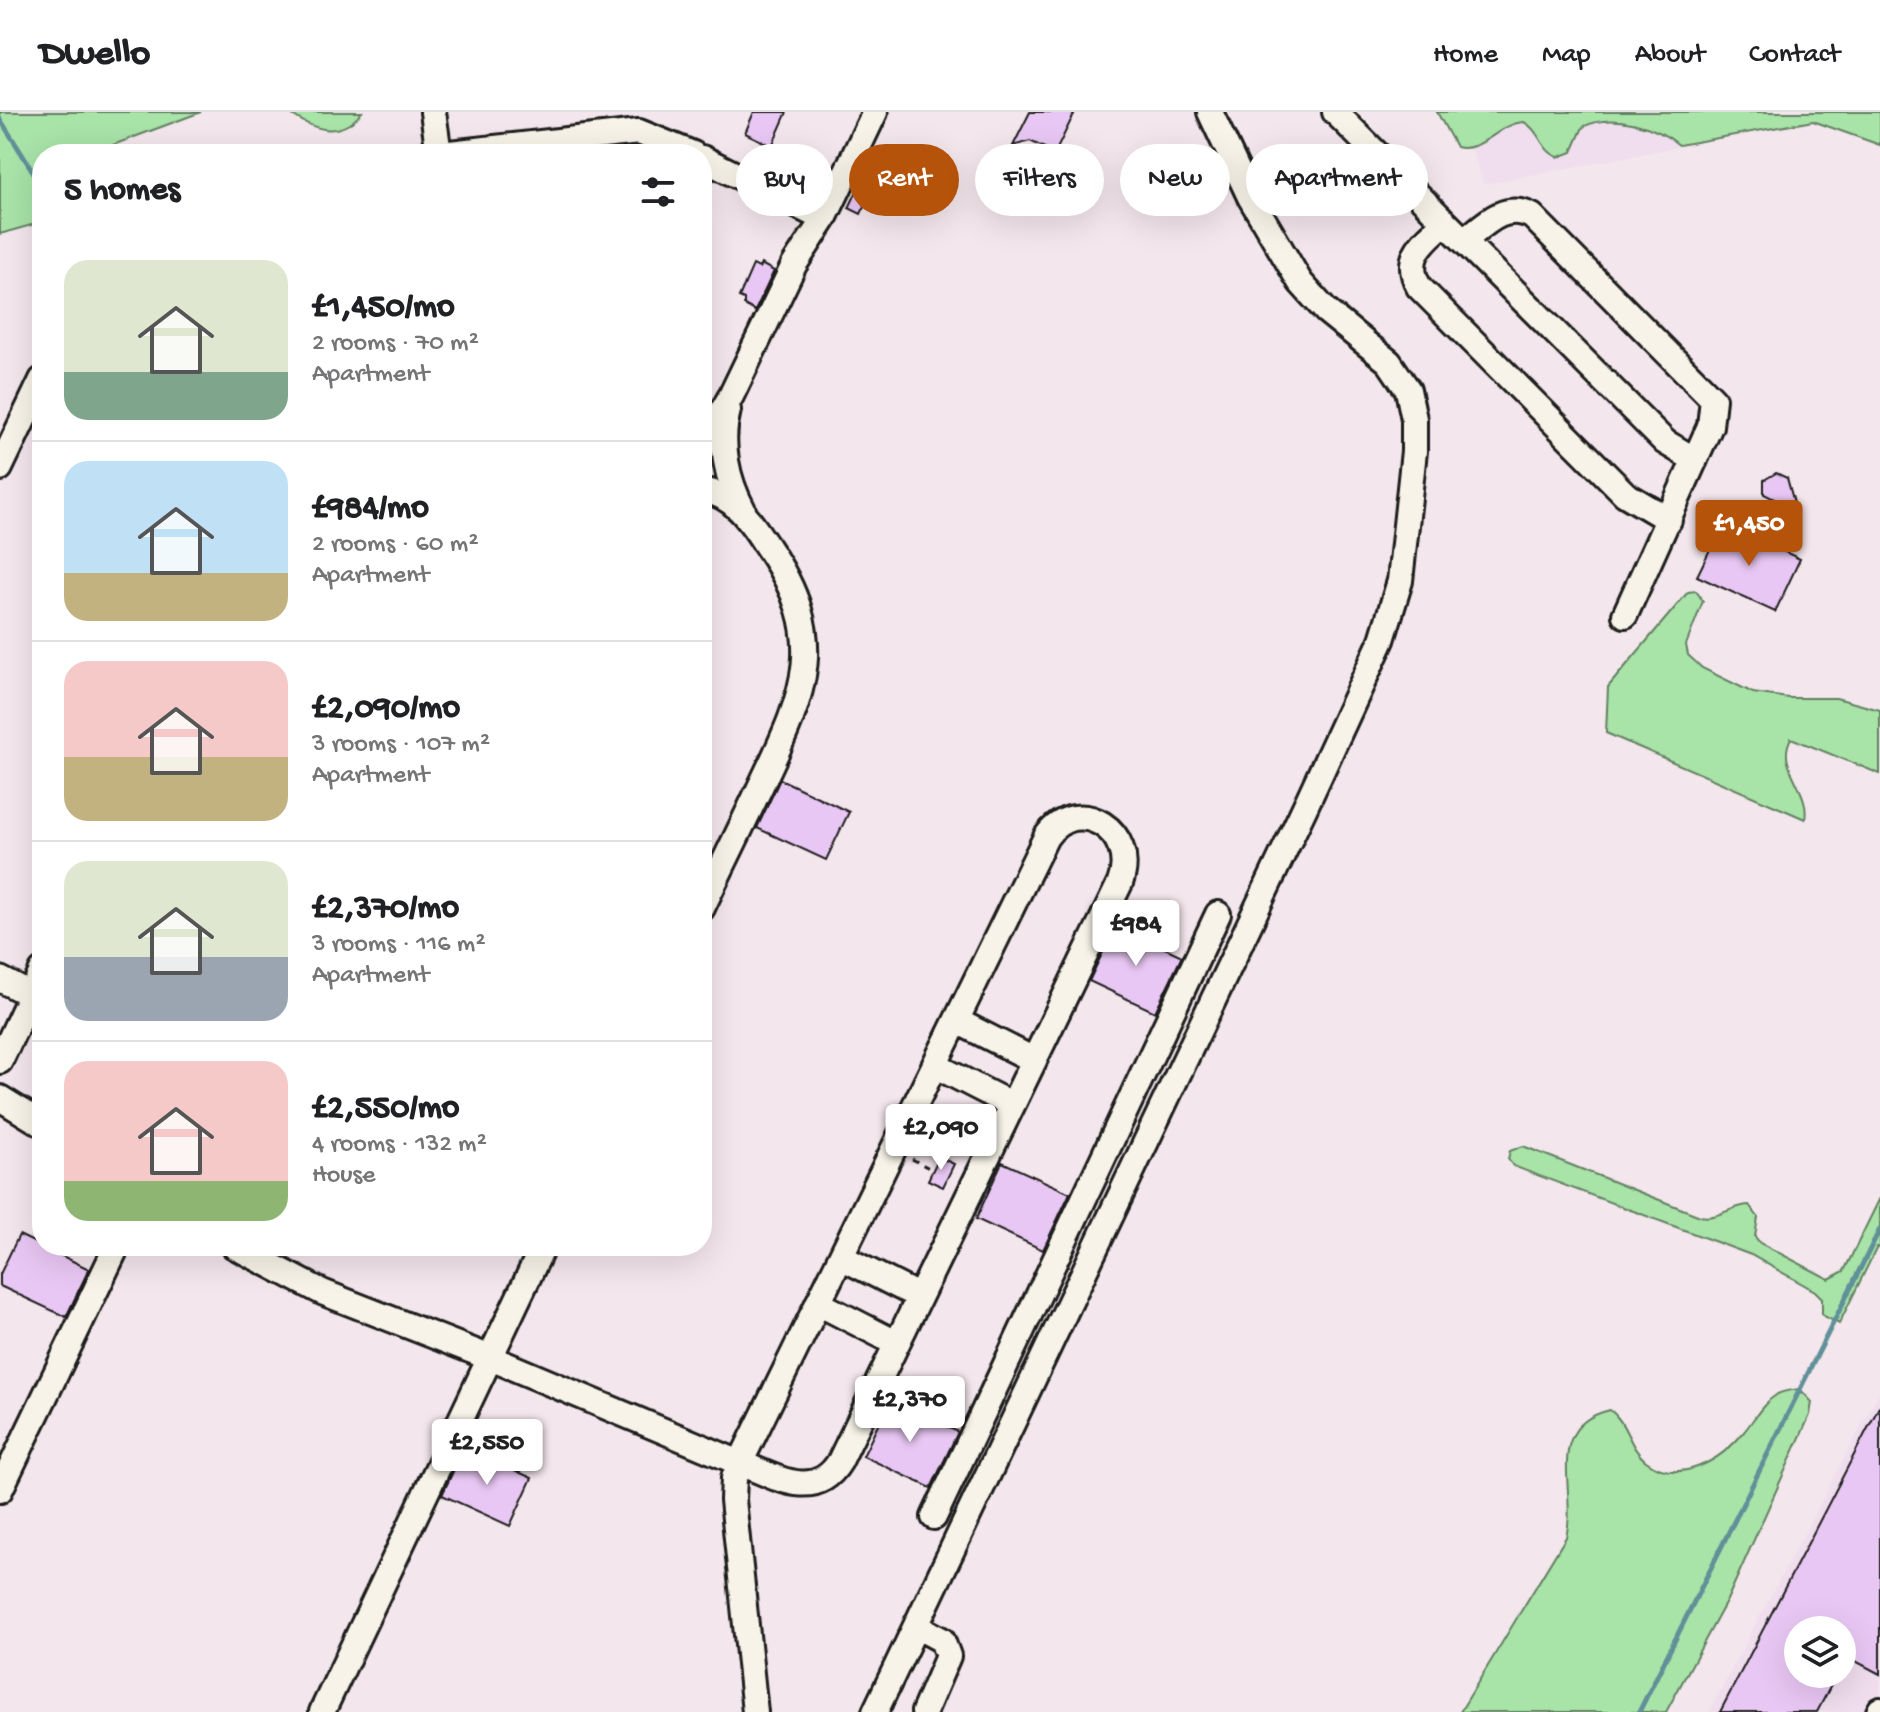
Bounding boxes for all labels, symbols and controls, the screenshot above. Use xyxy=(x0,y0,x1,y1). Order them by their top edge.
text: Dwello xyxy=(40,33,150,77)
text: Home xyxy=(1433,39,1498,72)
text: Map xyxy=(1542,39,1591,72)
text: About xyxy=(1635,39,1705,72)
text: Contact xyxy=(1749,39,1840,72)
chip: Buy xyxy=(736,144,833,216)
chip: Rent xyxy=(849,144,959,216)
chip: Filters xyxy=(975,144,1104,216)
chip: New xyxy=(1120,144,1230,216)
chip: Apartment xyxy=(1246,144,1428,216)
icon: filters xyxy=(636,170,680,214)
text: 5 homes xyxy=(64,172,180,212)
text: £1,450/mo xyxy=(312,289,455,329)
icon: home xyxy=(128,292,224,388)
text: 2 rooms · 70 m² xyxy=(312,329,479,360)
text: Apartment xyxy=(312,360,429,391)
text: £984/mo xyxy=(312,490,429,530)
icon: home xyxy=(128,493,224,589)
pin: £1,450 xyxy=(1684,500,1814,568)
text: £1,450 xyxy=(1714,510,1784,541)
text: 2 rooms · 60 m² xyxy=(312,530,478,561)
text: Apartment xyxy=(312,561,429,592)
text: £2,090/mo xyxy=(312,690,460,730)
icon: home xyxy=(128,693,224,789)
text: 3 rooms · 107 m² xyxy=(312,730,490,761)
text: Apartment xyxy=(312,761,429,792)
text: £2,370/mo xyxy=(312,890,459,930)
icon: home xyxy=(128,893,224,989)
pin: £984 xyxy=(1089,900,1183,968)
text: £984 xyxy=(1110,910,1162,941)
text: 3 rooms · 116 m² xyxy=(312,930,485,961)
text: Apartment xyxy=(312,961,429,992)
text: £2,550/mo xyxy=(312,1090,459,1130)
icon: home xyxy=(128,1093,224,1189)
pin: £2,090 xyxy=(876,1104,1006,1172)
text: £2,090 xyxy=(903,1114,979,1145)
text: 4 rooms · 132 m² xyxy=(312,1130,487,1161)
text: House xyxy=(312,1161,376,1192)
pin: £2,370 xyxy=(845,1376,975,1444)
text: £2,370 xyxy=(873,1386,947,1417)
pin: £2,550 xyxy=(422,1419,552,1487)
text: £2,550 xyxy=(450,1429,524,1460)
map controls xyxy=(1784,1616,1856,1688)
button: layers xyxy=(1784,1616,1856,1688)

